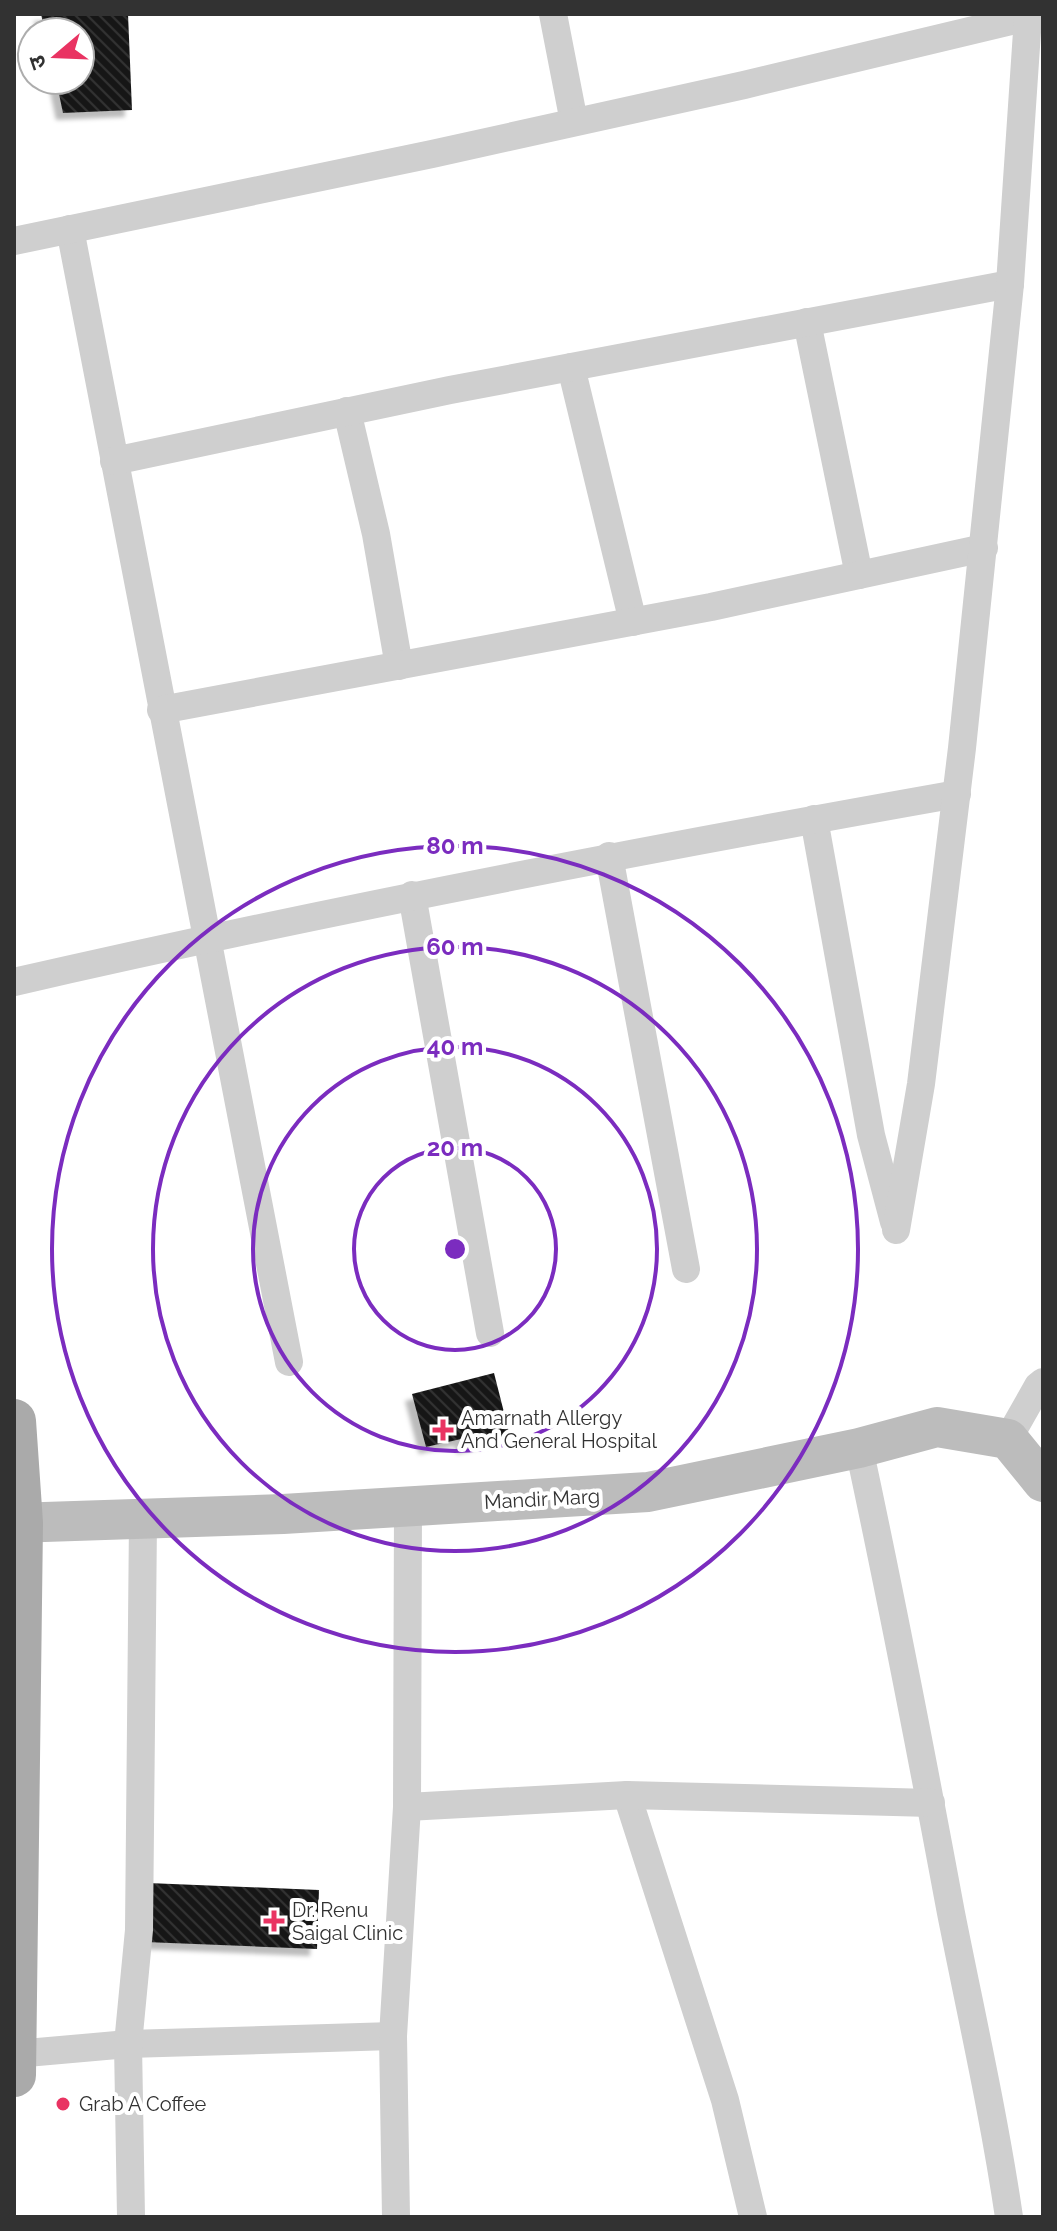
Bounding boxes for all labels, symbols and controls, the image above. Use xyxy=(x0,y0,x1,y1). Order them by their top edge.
north arrow xyxy=(16,16,96,96)
text: उ xyxy=(22,51,51,73)
text: 80 m xyxy=(426,831,484,860)
text: 60 m xyxy=(426,932,484,961)
text: 40 m xyxy=(427,1032,483,1061)
text: 20 m xyxy=(427,1133,483,1162)
centre of rings xyxy=(441,1235,469,1263)
place label: Amarnath Allergy And General Hospital xyxy=(461,1406,657,1453)
marker: Amarnath Allergy And General Hospital xyxy=(432,1419,454,1441)
street label: Mandir Marg xyxy=(483,1484,601,1514)
place label: Dr. Renu Saigal Clinic xyxy=(292,1898,403,1945)
marker: Dr. Renu Saigal Clinic xyxy=(263,1910,285,1932)
place label: Grab A Coffee xyxy=(79,2092,207,2116)
marker: Grab A Coffee xyxy=(54,2095,72,2113)

